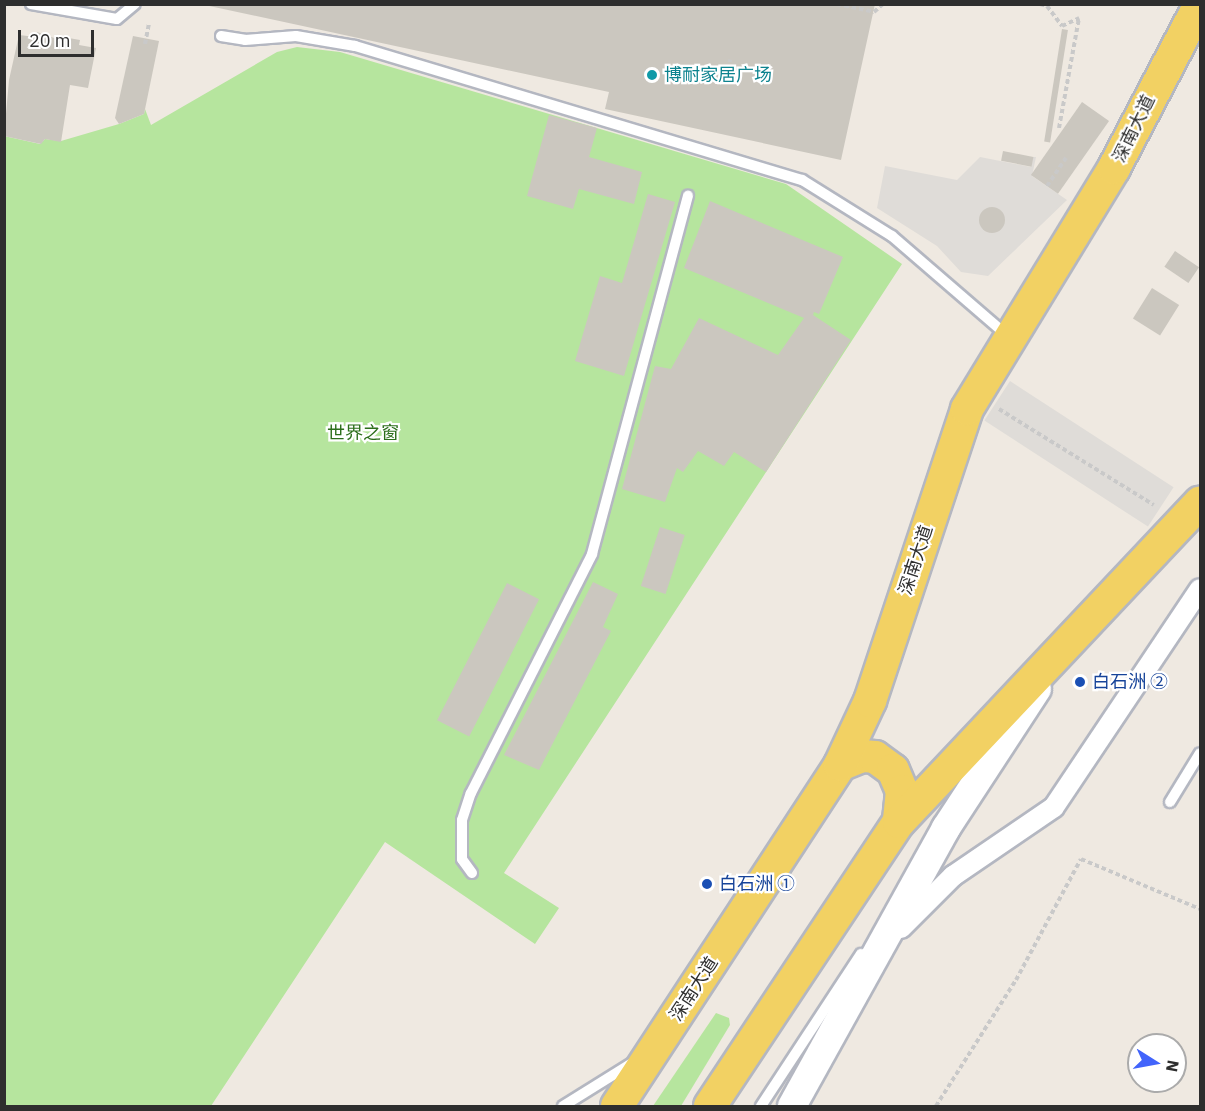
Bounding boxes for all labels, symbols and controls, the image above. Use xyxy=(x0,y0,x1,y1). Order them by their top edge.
scale bar xyxy=(21,18,98,56)
text: 20 m xyxy=(29,29,71,52)
place label: 博耐家居广场 xyxy=(664,64,772,86)
marker: 博耐家居广场 xyxy=(645,68,659,82)
street label: 深南大道 xyxy=(1109,92,1159,166)
park label: 世界之窗 xyxy=(327,422,399,444)
street label: 深南大道 xyxy=(895,522,937,598)
place label: 白石洲 ② xyxy=(1092,671,1168,693)
marker: 白石洲 ② xyxy=(1073,675,1087,689)
place label: 白石洲 ① xyxy=(719,873,795,895)
marker: 白石洲 ① xyxy=(700,877,714,891)
street label: 深南大道 xyxy=(665,953,723,1025)
north arrow xyxy=(1127,1033,1187,1093)
text: N xyxy=(1162,1058,1184,1074)

